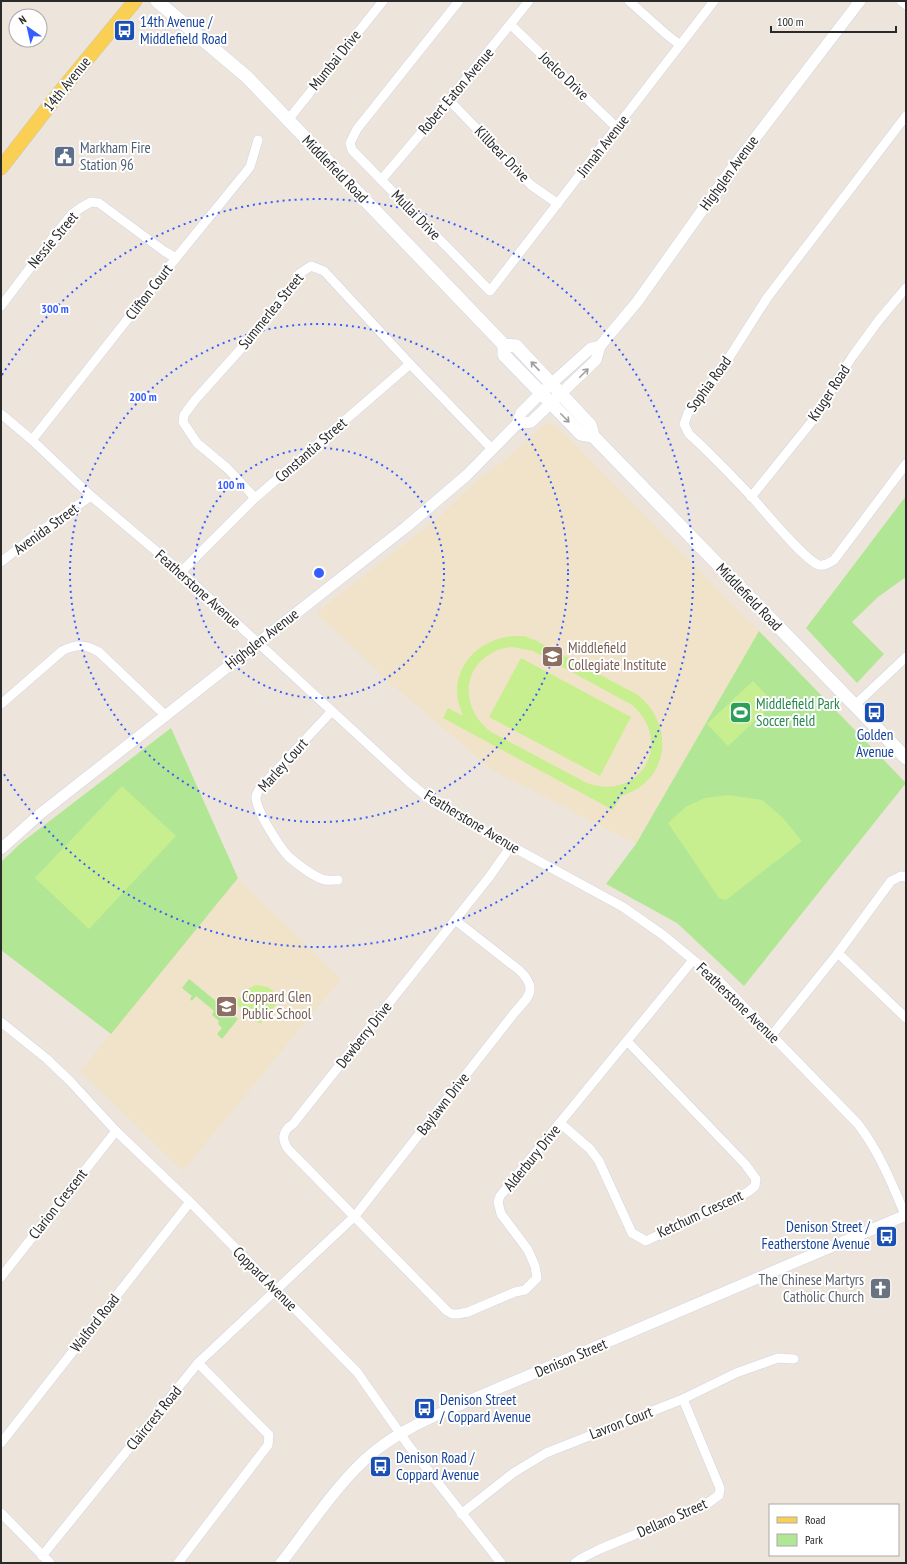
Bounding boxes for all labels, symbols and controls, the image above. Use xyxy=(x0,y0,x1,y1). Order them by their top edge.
north arrow xyxy=(8,8,48,48)
scale bar xyxy=(771,8,896,34)
text: N xyxy=(16,12,29,27)
place label: 14th Avenue / Middlefield Road xyxy=(140,12,227,48)
text: 100 m xyxy=(777,14,804,29)
bus stop icon: 14th Avenue / Middlefield Road xyxy=(112,18,138,44)
street label: Mumbai Drive xyxy=(305,26,365,94)
street label: Robert Eaton Avenue xyxy=(414,43,498,138)
street label: Joelco Drive xyxy=(535,47,593,104)
street label: 14th Avenue xyxy=(39,52,94,115)
street label: Jinnah Avenue xyxy=(572,111,633,181)
street label: Killbear Drive xyxy=(471,122,534,186)
street label: Middlefield Road xyxy=(298,131,372,207)
street label: Highglen Avenue xyxy=(695,132,762,214)
place label: Markham Fire Station 96 xyxy=(80,138,151,174)
public building icon: Markham Fire Station 96 xyxy=(51,144,77,170)
street label: Mullai Drive xyxy=(388,185,445,244)
street label: Nessie Street xyxy=(23,207,82,272)
street label: Clifton Court xyxy=(121,260,176,323)
street label: Summerlea Street xyxy=(234,269,307,353)
text: 300 m xyxy=(41,301,69,316)
street label: Sophia Road xyxy=(682,352,735,415)
one-way arrow xyxy=(530,361,540,371)
street label: Kruger Road xyxy=(803,361,854,424)
one-way arrow xyxy=(579,368,589,378)
text: 200 m xyxy=(129,389,157,404)
street label: Constantia Street xyxy=(271,413,350,486)
one-way arrow xyxy=(561,413,570,423)
text: 100 m xyxy=(217,477,245,492)
street label: Avenida Street xyxy=(10,499,82,558)
street label: Featherstone Avenue xyxy=(152,545,245,632)
street label: Middlefield Road xyxy=(712,559,786,635)
centre of rings xyxy=(312,566,326,580)
street label: Highglen Avenue xyxy=(221,604,302,673)
place label: Middlefield Collegiate Institute xyxy=(568,638,666,674)
school or university icon: Middlefield Collegiate Institute xyxy=(540,644,566,670)
place label: Middlefield Park Soccer field xyxy=(756,694,840,730)
bus stop icon: Golden Avenue xyxy=(862,699,888,725)
sports icon: Middlefield Park Soccer field xyxy=(727,700,753,726)
place label: Golden Avenue xyxy=(856,725,894,761)
street label: Marley Court xyxy=(254,734,312,795)
street label: Featherstone Avenue xyxy=(421,785,524,858)
street label: Featherstone Avenue xyxy=(693,958,784,1047)
place label: Coppard Glen Public School xyxy=(242,987,312,1023)
school or university icon: Coppard Glen Public School xyxy=(213,993,239,1019)
street label: Dewberry Drive xyxy=(332,998,396,1072)
street label: Baylawn Drive xyxy=(412,1069,473,1139)
street label: Alderbury Drive xyxy=(499,1121,564,1195)
street label: Clarion Crescent xyxy=(24,1165,91,1243)
street label: Ketchum Crescent xyxy=(654,1185,746,1242)
place label: Denison Street / Featherstone Avenue xyxy=(762,1217,871,1253)
bus stop icon: Denison Street / Featherstone Avenue xyxy=(873,1223,899,1249)
street label: Coppard Avenue xyxy=(229,1242,302,1315)
place label: The Chinese Martyrs Catholic Church xyxy=(758,1270,864,1306)
church icon: The Chinese Martyrs Catholic Church xyxy=(867,1276,893,1302)
street label: Walford Road xyxy=(66,1290,123,1356)
street label: Denison Street xyxy=(532,1334,610,1381)
street label: Claircrest Road xyxy=(122,1382,185,1454)
place label: Denison Street / Coppard Avenue xyxy=(439,1390,531,1426)
bus stop icon: Denison Street / Coppard Avenue xyxy=(412,1396,438,1422)
street label: Lavron Court xyxy=(586,1402,655,1443)
place label: Denison Road / Coppard Avenue xyxy=(396,1448,479,1484)
bus stop icon: Denison Road / Coppard Avenue xyxy=(367,1454,393,1480)
street label: Dellano Street xyxy=(634,1494,710,1541)
legend xyxy=(769,1504,899,1556)
text: Road xyxy=(805,1512,825,1527)
text: Park xyxy=(805,1532,823,1547)

